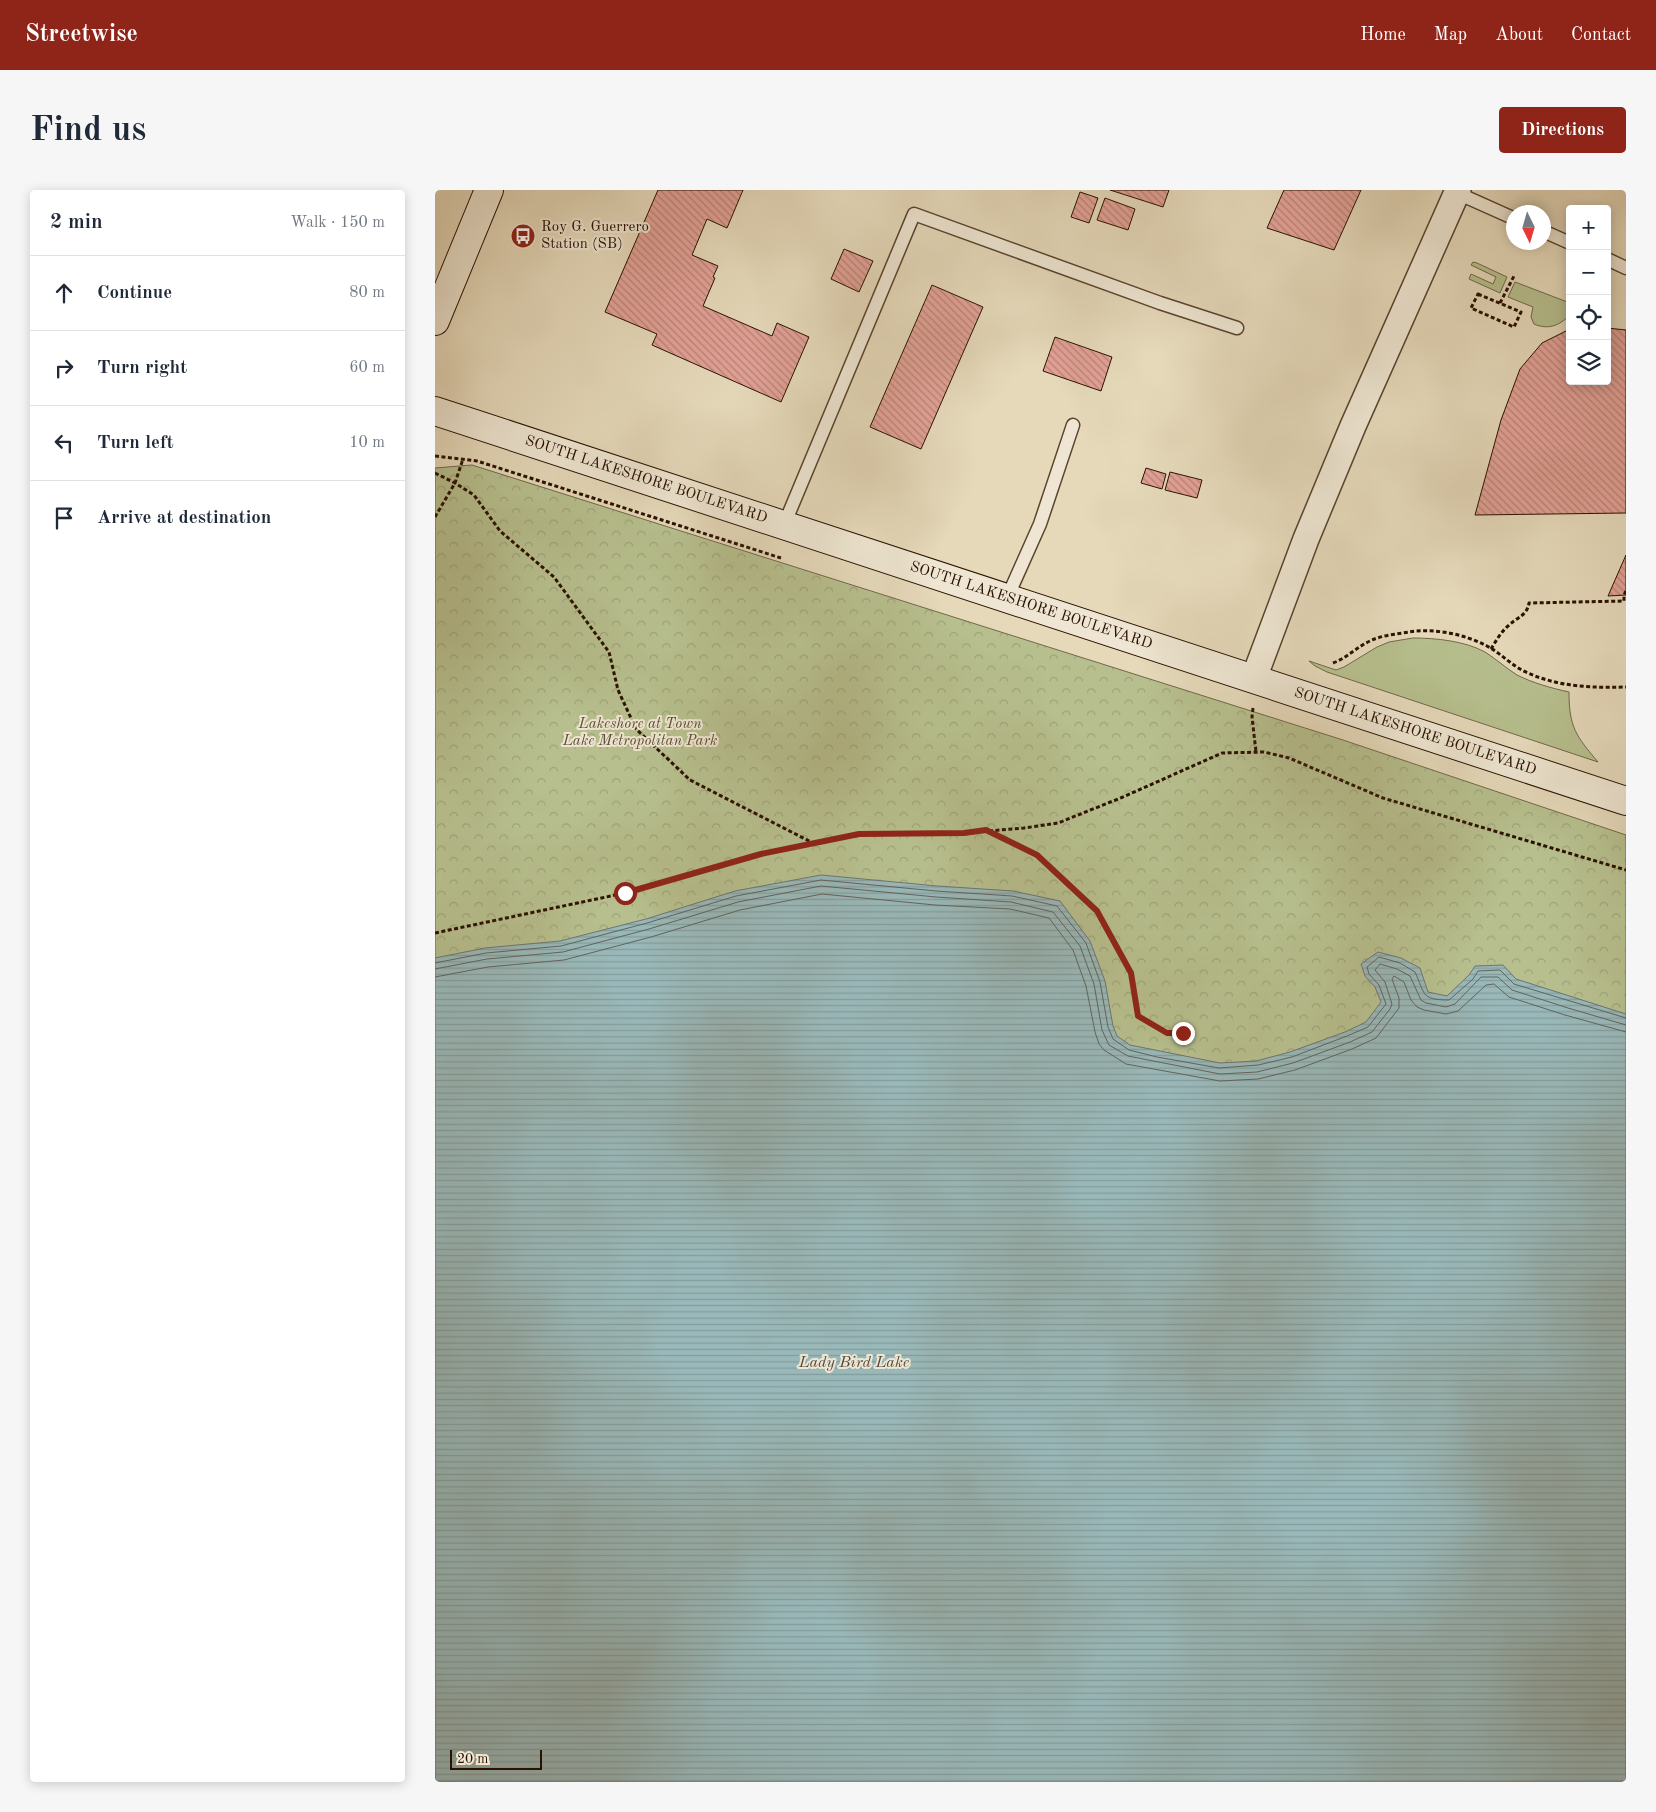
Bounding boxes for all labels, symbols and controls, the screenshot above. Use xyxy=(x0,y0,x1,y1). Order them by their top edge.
text: Streetwise xyxy=(25,23,138,47)
text: Home xyxy=(1360,26,1406,44)
text: Map xyxy=(1434,26,1467,44)
text: About xyxy=(1495,26,1543,44)
text: Contact xyxy=(1571,26,1631,44)
button: Directions xyxy=(1499,107,1626,153)
text: Find us xyxy=(30,113,146,148)
north arrow xyxy=(1506,205,1551,250)
map controls xyxy=(1566,205,1611,385)
button: + xyxy=(1566,205,1611,250)
text: 2 min xyxy=(50,212,103,233)
text: Walk · 150 m xyxy=(290,215,385,231)
place label: Roy G. Guerrero Station (SB) xyxy=(541,220,649,252)
bus stop icon: Roy G. Guerrero Station (SB) xyxy=(510,223,536,249)
button: − xyxy=(1566,250,1611,295)
icon: ahead xyxy=(50,279,78,307)
text: Continue xyxy=(97,284,172,303)
text: 80 m xyxy=(349,285,385,301)
button: locate xyxy=(1566,295,1611,340)
button: layers xyxy=(1566,340,1611,385)
icon: right xyxy=(50,354,78,382)
text: Turn right xyxy=(97,359,187,378)
text: 60 m xyxy=(349,360,385,376)
icon: left xyxy=(50,429,78,457)
text: Turn left xyxy=(97,434,174,453)
street label: SOUTH LAKESHORE BOULEVARD xyxy=(523,434,769,526)
text: 10 m xyxy=(349,435,385,451)
icon: arrive xyxy=(50,504,78,532)
text: Arrive at destination xyxy=(97,509,271,528)
street label: SOUTH LAKESHORE BOULEVARD xyxy=(908,560,1154,652)
street label: SOUTH LAKESHORE BOULEVARD xyxy=(1292,686,1538,778)
park label: Lakeshore at Town Lake Metropolitan Park xyxy=(562,717,717,749)
route start xyxy=(614,882,637,905)
route end xyxy=(1172,1022,1195,1045)
water label: Lady Bird Lake xyxy=(798,1355,910,1371)
scale bar xyxy=(450,1747,543,1770)
text: 20 m xyxy=(457,1752,488,1766)

